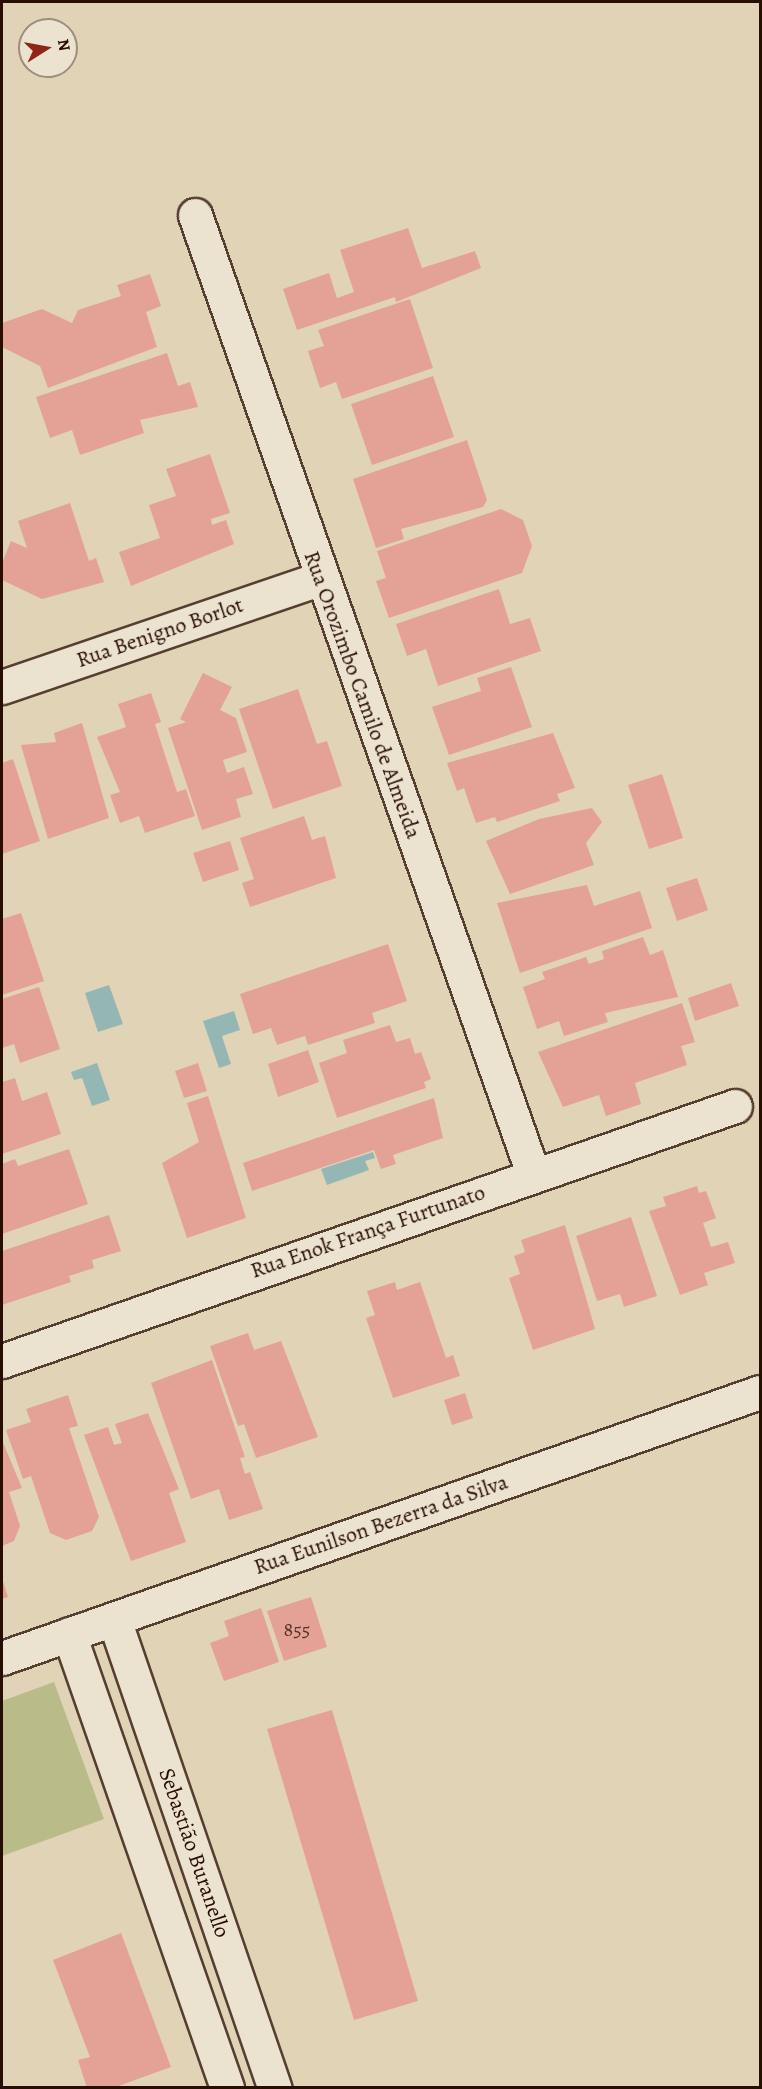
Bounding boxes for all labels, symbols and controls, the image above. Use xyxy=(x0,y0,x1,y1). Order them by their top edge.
north arrow xyxy=(18,18,78,78)
text: N xyxy=(52,37,76,53)
street label: Rua Orozimbo Camilo de Almeida xyxy=(298,548,426,842)
street label: Rua Benigno Borlot xyxy=(73,592,247,674)
street label: Rua Enok França Furtunato xyxy=(247,1179,489,1285)
street label: Rua Eunilson Bezerra da Silva xyxy=(251,1469,511,1581)
house number: 855 xyxy=(284,1617,310,1641)
street label: Sebastião Buranello xyxy=(153,1765,235,1941)

